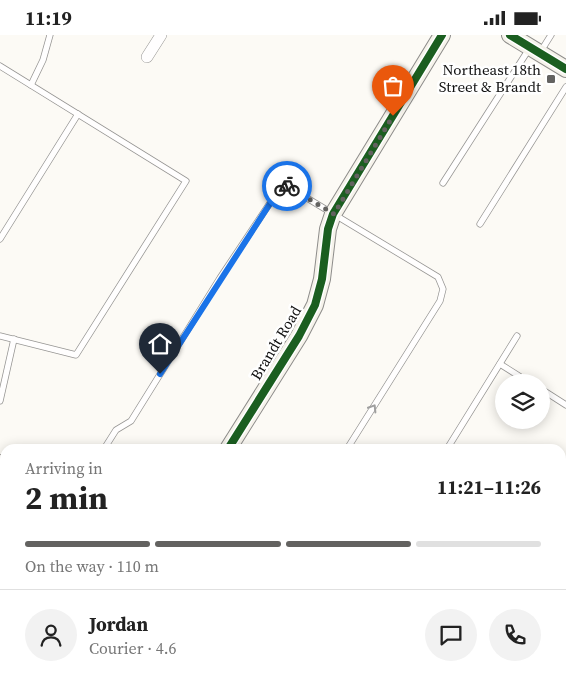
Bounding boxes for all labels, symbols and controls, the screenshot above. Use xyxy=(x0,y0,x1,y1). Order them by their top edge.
text: 11:19 xyxy=(25,5,72,31)
place label: Northeast 18th Street & Brandt xyxy=(439,59,541,97)
pin xyxy=(372,65,414,116)
icon: bag xyxy=(379,72,407,100)
marker: Northeast 18th Street & Brandt xyxy=(545,73,557,85)
courier xyxy=(262,161,312,211)
icon: bike xyxy=(273,172,301,200)
street label: Brandt Road xyxy=(245,301,306,384)
pin xyxy=(139,323,181,374)
icon: home xyxy=(146,330,174,358)
map controls xyxy=(495,374,550,429)
button: layers xyxy=(495,374,550,429)
one-way arrow xyxy=(366,404,376,413)
text: Arriving in xyxy=(25,457,103,479)
text: 11:21–11:26 xyxy=(437,474,541,500)
text: 2 min xyxy=(25,476,108,520)
text: On the way · 110 m xyxy=(25,555,159,577)
button: person xyxy=(25,609,77,661)
button: chat xyxy=(425,609,477,661)
button: phone xyxy=(489,609,541,661)
text: Jordan xyxy=(89,611,148,637)
text: Courier · 4.6 xyxy=(89,637,177,659)

